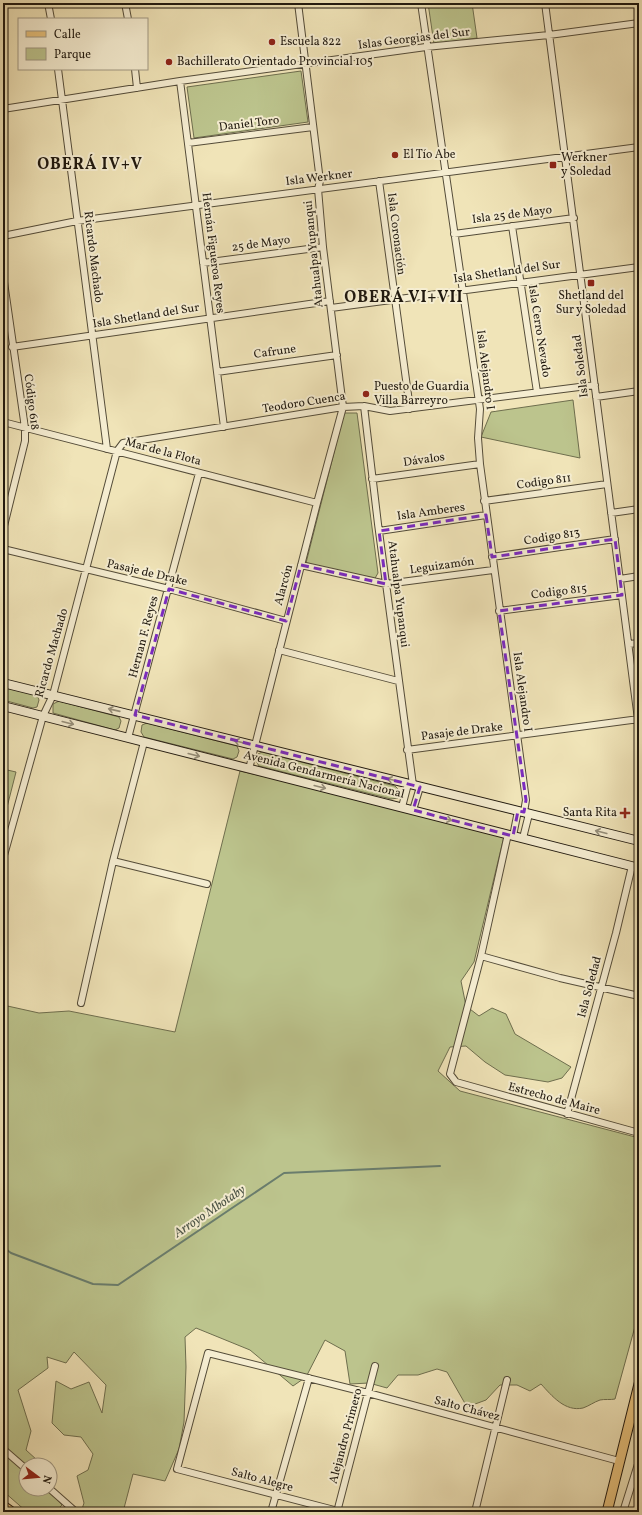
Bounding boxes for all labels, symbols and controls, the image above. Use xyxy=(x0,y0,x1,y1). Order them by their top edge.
legend xyxy=(18,18,148,70)
street label: Islas Georgias del Sur xyxy=(357,24,471,54)
text: Calle xyxy=(54,27,81,43)
place label: Escuela 822 xyxy=(280,34,341,50)
marker: Escuela 822 xyxy=(267,37,277,47)
text: Parque xyxy=(54,47,91,63)
place label: Bachillerato Orientado Provincial 105 xyxy=(177,54,373,70)
marker: Bachillerato Orientado Provincial 105 xyxy=(164,57,174,67)
street label: Daniel Toro xyxy=(218,112,280,136)
place label: El Tío Abe xyxy=(403,147,456,163)
marker: El Tío Abe xyxy=(390,150,400,160)
place label: Werkner y Soledad xyxy=(561,150,611,180)
district label: OBERÁ IV+V xyxy=(37,154,143,176)
marker: Werkner y Soledad xyxy=(548,160,558,170)
street label: Isla Werkner xyxy=(285,166,353,190)
street label: Hernán Figueroa Reyes xyxy=(198,192,228,314)
street label: Isla Coronación xyxy=(383,192,409,276)
street label: Atahualpa Yupanqui xyxy=(300,199,328,308)
street label: Isla 25 de Mayo xyxy=(471,202,553,228)
street label: Ricardo Machado xyxy=(79,210,107,304)
street label: 25 de Mayo xyxy=(231,232,291,256)
street label: Isla Shetland del Sur xyxy=(453,257,561,287)
marker: Shetland del Sur y Soledad xyxy=(586,278,596,288)
street label: Isla Cerro Nevado xyxy=(524,283,554,379)
district label: OBERÁ VI+VII xyxy=(344,287,464,309)
place label: Shetland del Sur y Soledad xyxy=(556,288,627,318)
street label: Isla Shetland del Sur xyxy=(92,300,200,332)
street label: Isla Alejandro I xyxy=(472,329,498,411)
street label: Isla Soledad xyxy=(569,334,593,398)
street label: Cafrune xyxy=(253,341,297,363)
street label: Código 618 xyxy=(20,373,42,431)
place label: Puesto de Guardia Villa Barreyro xyxy=(374,379,469,409)
street label: Teodoro Cuenca xyxy=(261,389,347,417)
marker: Puesto de Guardia Villa Barreyro xyxy=(361,389,371,399)
street label: Mar de la Flota xyxy=(123,434,203,470)
street label: Dávalos xyxy=(402,449,446,471)
street label: Codigo 811 xyxy=(516,470,572,494)
street label: Isla Amberes xyxy=(396,499,466,525)
street label: Codigo 813 xyxy=(523,525,581,549)
street label: Atahualpa Yupanqui xyxy=(384,540,413,649)
street label: Leguizamón xyxy=(409,554,475,578)
street label: Pasaje de Drake xyxy=(105,556,189,590)
street label: Alarcón xyxy=(271,563,297,607)
street label: Codigo 815 xyxy=(530,581,588,603)
street label: Hernan F. Reyes xyxy=(125,594,163,680)
street label: Ricardo Machado xyxy=(32,606,72,700)
street label: Isla Alejandro I xyxy=(508,651,536,733)
one-way arrow xyxy=(108,705,121,713)
street label: Pasaje de Drake xyxy=(420,719,504,745)
one-way arrow xyxy=(61,720,74,727)
one-way arrow xyxy=(234,737,247,745)
street label: Avenida Gendarmería Nacional xyxy=(242,747,406,803)
one-way arrow xyxy=(187,751,200,759)
one-way arrow xyxy=(387,776,400,783)
one-way arrow xyxy=(313,783,326,791)
place label: Santa Rita xyxy=(563,805,617,821)
marker: Santa Rita xyxy=(620,808,630,818)
one-way arrow xyxy=(439,815,452,823)
one-way arrow xyxy=(595,827,608,835)
street label: Isla Soledad xyxy=(574,954,606,1020)
street label: Estrecho de Maire xyxy=(506,1079,602,1119)
water label: Arroyo Mbotaby xyxy=(170,1181,250,1243)
street label: Alejandro Primero xyxy=(326,1387,366,1485)
street label: Salto Chávez xyxy=(432,1393,502,1425)
north arrow xyxy=(18,1457,58,1497)
street label: Salto Alegre xyxy=(229,1464,295,1496)
text: N xyxy=(38,1473,54,1485)

